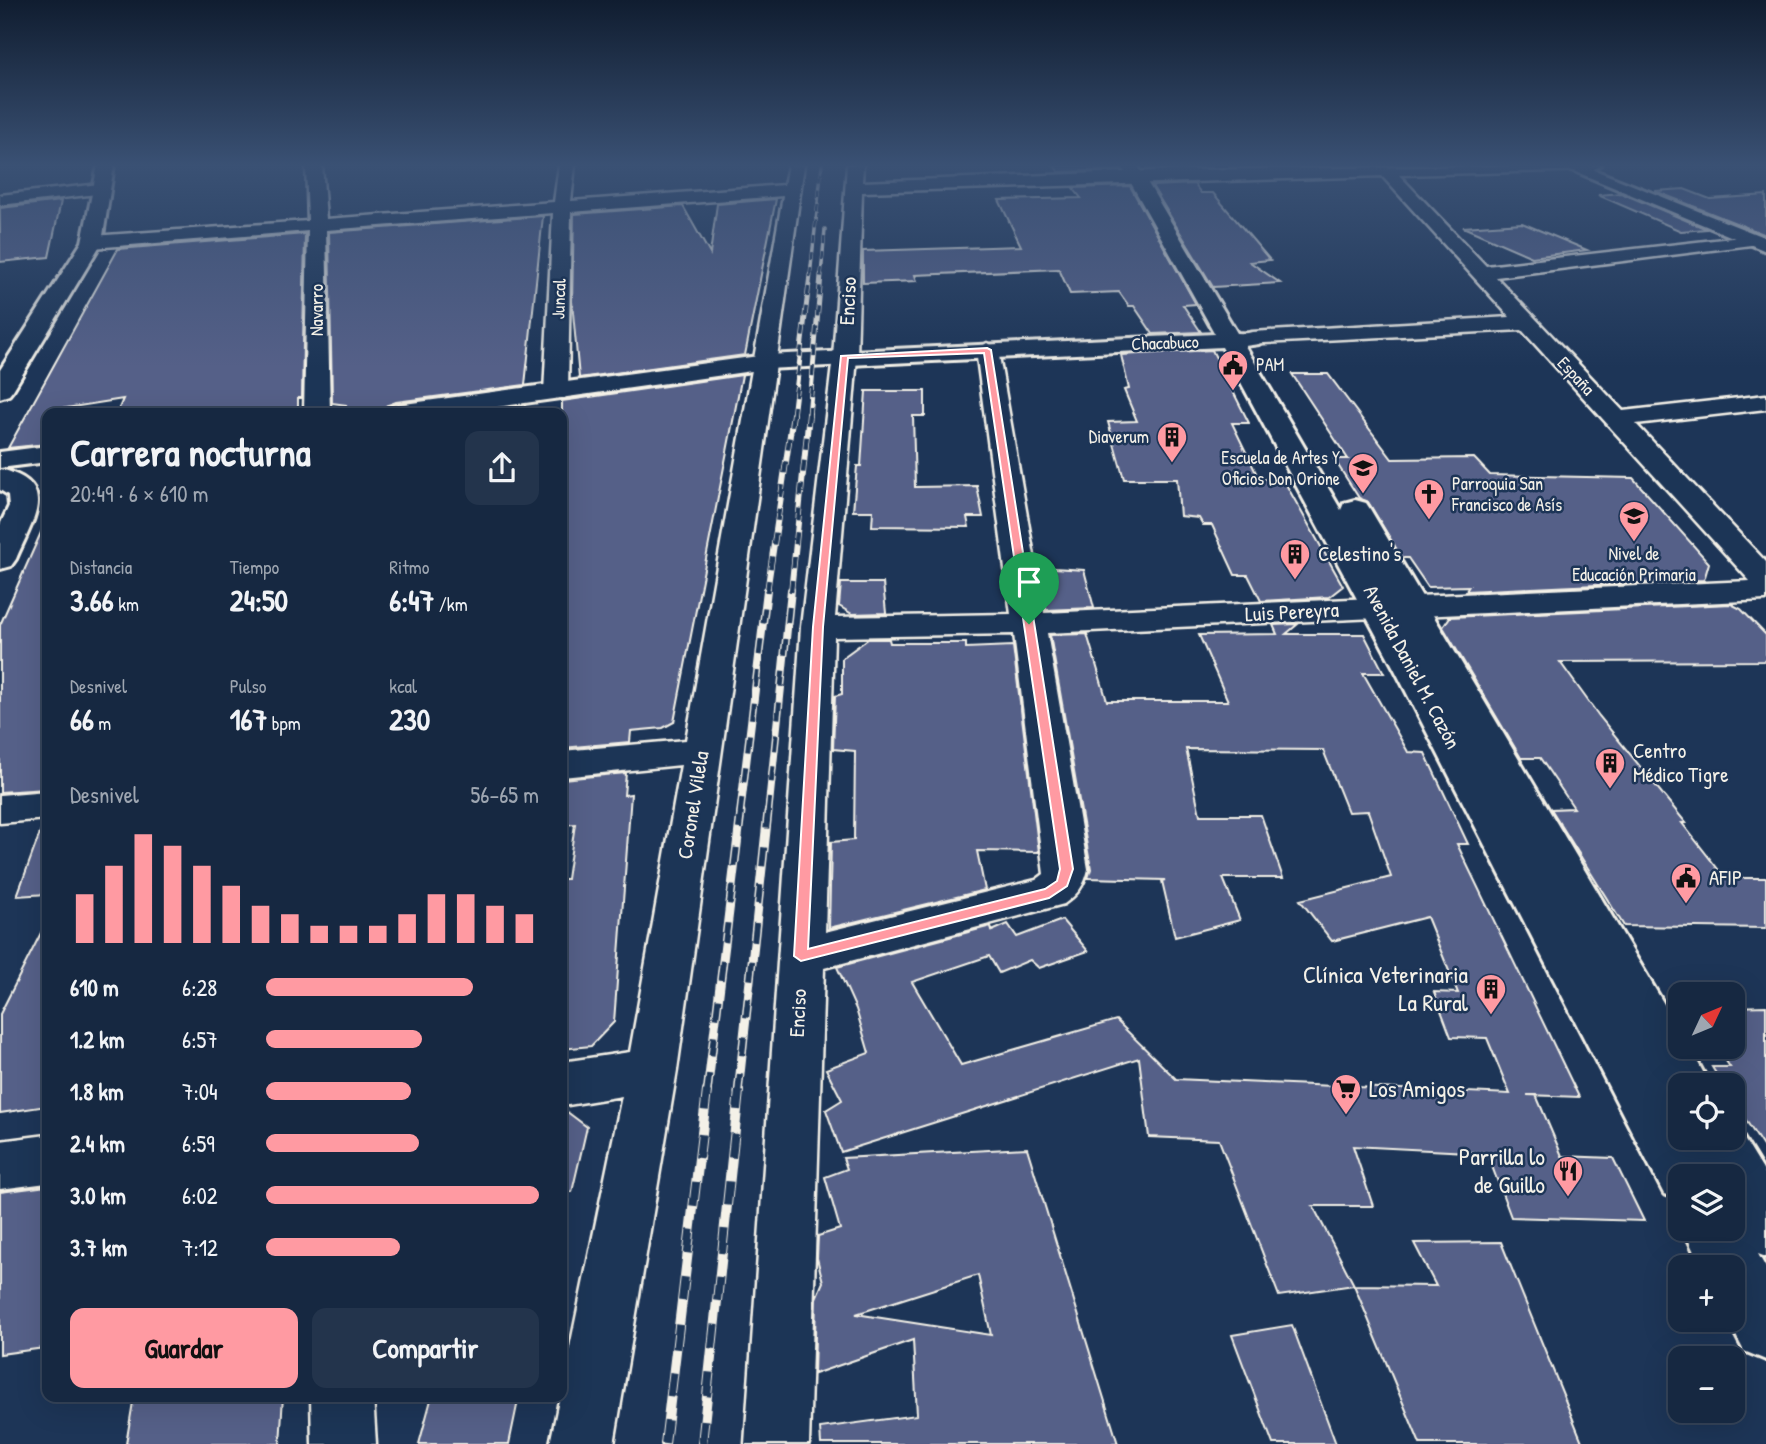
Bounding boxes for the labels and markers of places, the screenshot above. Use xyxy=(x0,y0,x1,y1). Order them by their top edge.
public building icon: PAM xyxy=(1216,348,1250,392)
place label: PAM xyxy=(1256,352,1284,377)
building icon: Diaverum xyxy=(1155,420,1189,464)
place label: Diaverum xyxy=(1089,424,1149,449)
place label: Escuela de Artes Y Oficios Don Orione xyxy=(1221,445,1340,491)
school or university icon: Escuela de Artes Y Oficios Don Orione xyxy=(1346,451,1380,495)
place label: Parroquia San Francisco de Asís xyxy=(1451,471,1562,517)
church icon: Parroquia San Francisco de Asís xyxy=(1412,477,1446,521)
school or university icon: Nivel de Educación Primaria xyxy=(1617,499,1651,543)
building icon: Celestino's xyxy=(1278,537,1312,581)
place label: Celestino's xyxy=(1318,539,1401,568)
place label: Nivel de Educación Primaria xyxy=(1572,541,1696,587)
pin xyxy=(999,552,1059,624)
place label: Centro Médico Tigre xyxy=(1633,736,1729,789)
building icon: Centro Médico Tigre xyxy=(1593,746,1627,790)
public building icon: AFIP xyxy=(1669,861,1703,905)
place label: AFIP xyxy=(1709,863,1742,892)
place label: Clínica Veterinaria La Rural xyxy=(1303,958,1469,1018)
building icon: Clínica Veterinaria La Rural xyxy=(1474,972,1508,1016)
supermarket icon: Los Amigos xyxy=(1329,1072,1363,1116)
place label: Los Amigos xyxy=(1369,1072,1465,1104)
place label: Parrilla lo de Guillo xyxy=(1459,1140,1545,1200)
restaurant icon: Parrilla lo de Guillo xyxy=(1551,1154,1585,1198)

